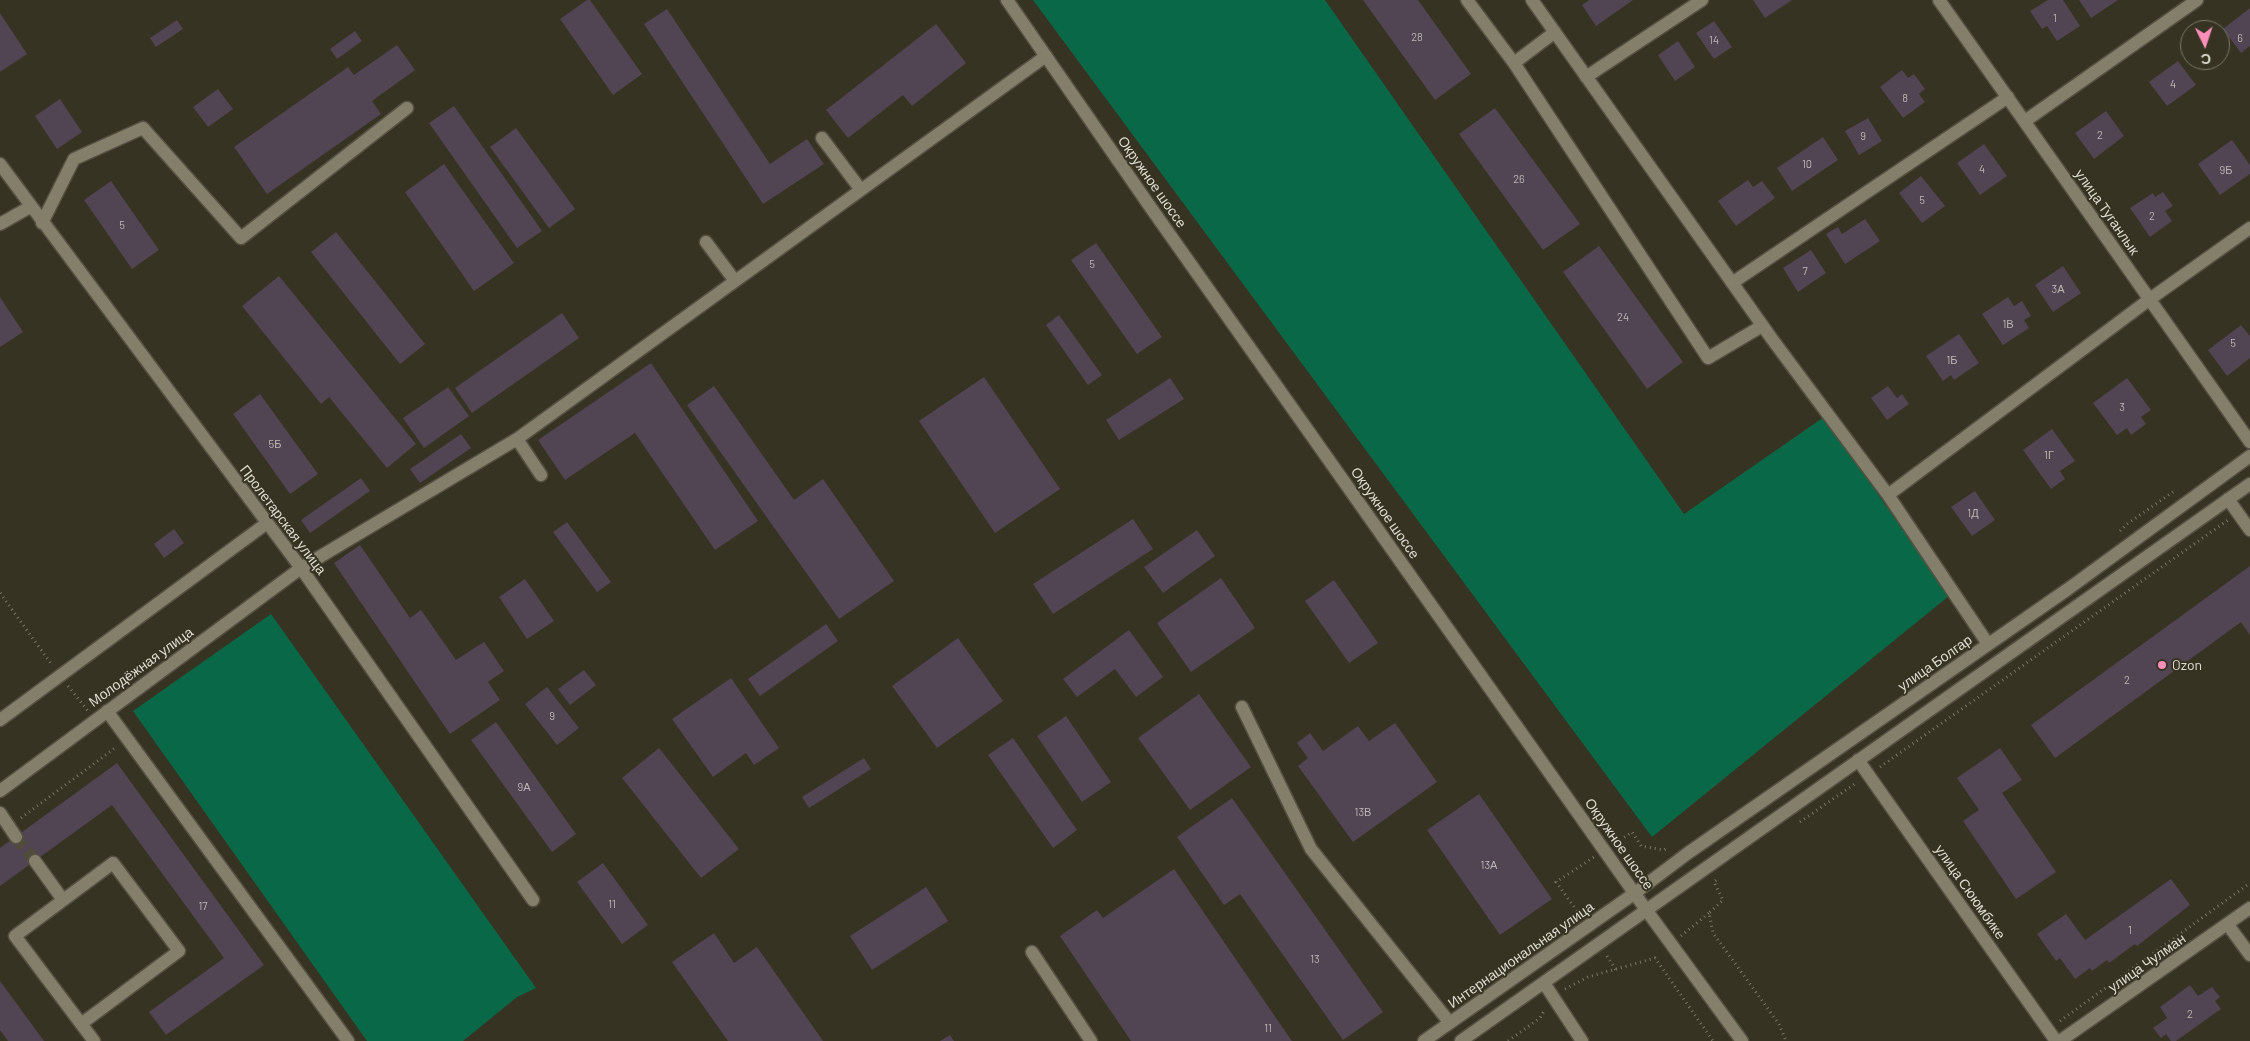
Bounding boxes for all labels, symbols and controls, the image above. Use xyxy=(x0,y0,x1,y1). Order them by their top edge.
house number: 1 xyxy=(2053,11,2057,25)
north arrow xyxy=(2180,20,2230,70)
house number: 28 xyxy=(1411,30,1423,44)
house number: 6 xyxy=(2237,31,2243,45)
house number: 14 xyxy=(1709,33,1719,47)
text: С xyxy=(2200,51,2212,68)
house number: 4 xyxy=(2170,77,2176,91)
house number: 8 xyxy=(1902,91,1908,105)
house number: 2 xyxy=(2097,128,2103,142)
house number: 9 xyxy=(1860,129,1866,143)
street label: Окружное шоссе xyxy=(1114,133,1190,231)
house number: 10 xyxy=(1802,157,1812,171)
house number: 4 xyxy=(1979,162,1985,176)
house number: 9Б xyxy=(2220,163,2232,177)
street label: улица Туганлык xyxy=(2071,166,2143,258)
house number: 26 xyxy=(1513,172,1525,186)
house number: 5 xyxy=(1919,193,1925,207)
house number: 2 xyxy=(2149,209,2155,223)
house number: 5 xyxy=(119,218,125,232)
house number: 5 xyxy=(1089,257,1095,271)
house number: 7 xyxy=(1802,264,1808,278)
house number: 3А xyxy=(2051,282,2065,296)
house number: 24 xyxy=(1617,310,1629,324)
house number: 1В xyxy=(2002,317,2014,331)
house number: 5 xyxy=(2230,336,2236,350)
house number: 1Б xyxy=(1946,353,1958,367)
house number: 3 xyxy=(2119,400,2125,414)
house number: 5Б xyxy=(269,437,281,451)
house number: 1Г xyxy=(2044,448,2054,462)
street label: Пролетарская улица xyxy=(236,462,330,578)
street label: Окружное шоссе xyxy=(1347,464,1423,562)
house number: 1Д xyxy=(1967,506,1979,520)
street label: Молодёжная улица xyxy=(86,624,196,710)
street label: улица Болгар xyxy=(1895,631,1975,695)
place label: Ozon xyxy=(2172,657,2202,673)
marker: Ozon xyxy=(2156,659,2168,671)
house number: 2 xyxy=(2124,673,2130,687)
house number: 9 xyxy=(549,709,555,723)
house number: 9А xyxy=(517,780,531,794)
street label: Окружное шоссе xyxy=(1581,795,1657,893)
house number: 13В xyxy=(1355,805,1371,819)
street label: улица Сююмбике xyxy=(1931,841,2009,943)
house number: 13А xyxy=(1481,858,1497,872)
house number: 11 xyxy=(608,897,616,911)
street label: Интернациональная улица xyxy=(1445,898,1597,1012)
house number: 17 xyxy=(198,899,208,913)
house number: 1 xyxy=(2128,923,2132,937)
street label: улица Чулман xyxy=(2105,930,2189,996)
house number: 13 xyxy=(1310,952,1320,966)
house number: 2 xyxy=(2187,1007,2193,1021)
house number: 11 xyxy=(1264,1021,1272,1035)

